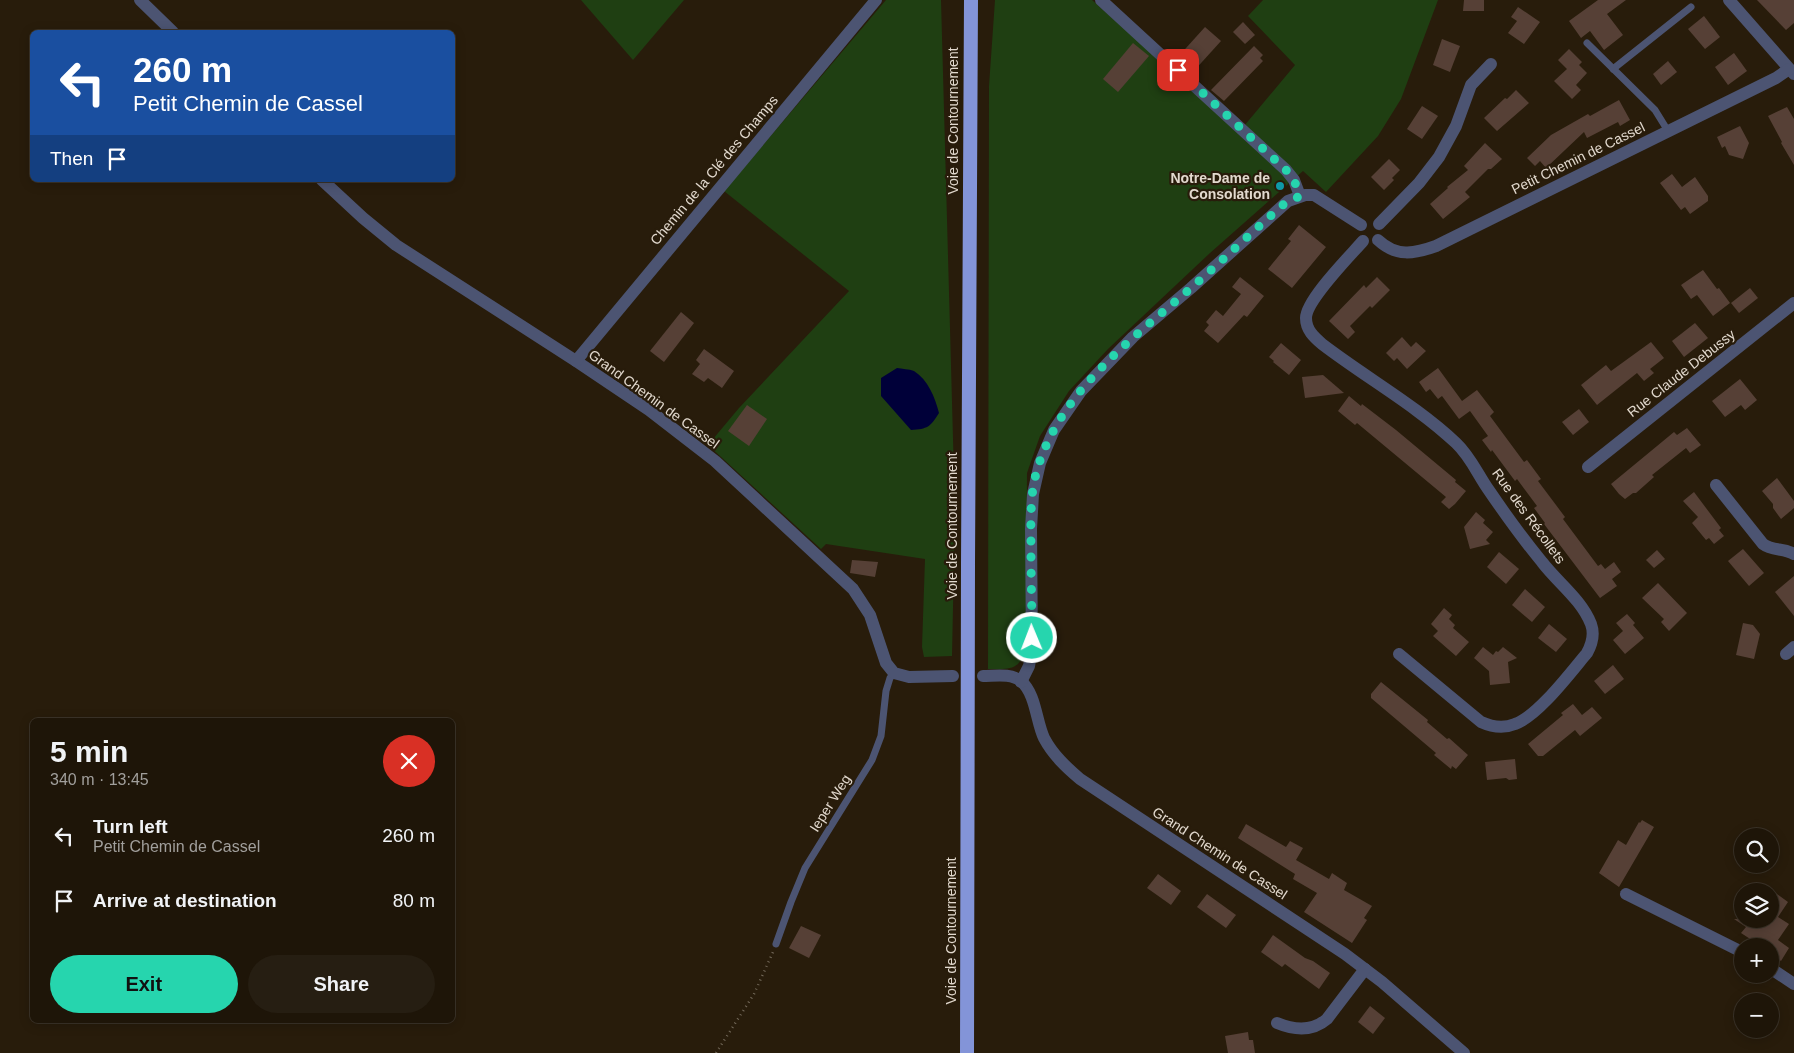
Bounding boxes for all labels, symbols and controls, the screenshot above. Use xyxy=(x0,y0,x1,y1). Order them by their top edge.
street label: Voie de Contournement xyxy=(945,47,961,195)
pin xyxy=(1157,49,1199,91)
icon: left xyxy=(50,50,115,115)
text: 260 m xyxy=(133,50,232,89)
icon: arrive xyxy=(1164,56,1192,84)
text: Petit Chemin de Cassel xyxy=(133,91,363,116)
street label: Chemin de la Clé des Champs xyxy=(647,92,781,248)
street label: Petit Chemin de Cassel xyxy=(1509,119,1647,197)
icon: arrive xyxy=(103,145,131,173)
text: Then xyxy=(50,148,93,169)
place label: Notre-Dame de Consolation xyxy=(1170,170,1270,202)
marker: Notre-Dame de Consolation xyxy=(1274,180,1286,192)
street label: Rue Claude Debussy xyxy=(1624,326,1738,420)
street label: Grand Chemin de Cassel xyxy=(586,346,722,452)
street label: Voie de Contournement xyxy=(944,452,960,600)
street label: Rue des Récollets xyxy=(1489,465,1569,567)
position arrow xyxy=(1005,611,1057,663)
text: 5 min xyxy=(50,735,128,768)
button: close xyxy=(383,735,435,787)
text: 340 m · 13:45 xyxy=(50,771,149,788)
street label: Ieper Weg xyxy=(806,771,854,835)
street label: Grand Chemin de Cassel xyxy=(1150,803,1290,903)
text: Turn left xyxy=(93,816,168,837)
icon: left xyxy=(50,822,78,850)
text: 260 m xyxy=(382,825,435,846)
map controls xyxy=(1734,828,1779,1038)
button: search xyxy=(1734,828,1779,873)
text: Petit Chemin de Cassel xyxy=(93,838,260,855)
street label: Voie de Contournement xyxy=(943,857,959,1005)
button: layers xyxy=(1734,883,1779,928)
icon: arrive xyxy=(50,887,78,915)
text: Arrive at destination xyxy=(93,890,277,911)
text: 80 m xyxy=(393,890,435,911)
button: + xyxy=(1734,938,1779,983)
button: Exit xyxy=(50,955,238,1013)
button: Share xyxy=(248,955,435,1013)
button: − xyxy=(1734,993,1779,1038)

